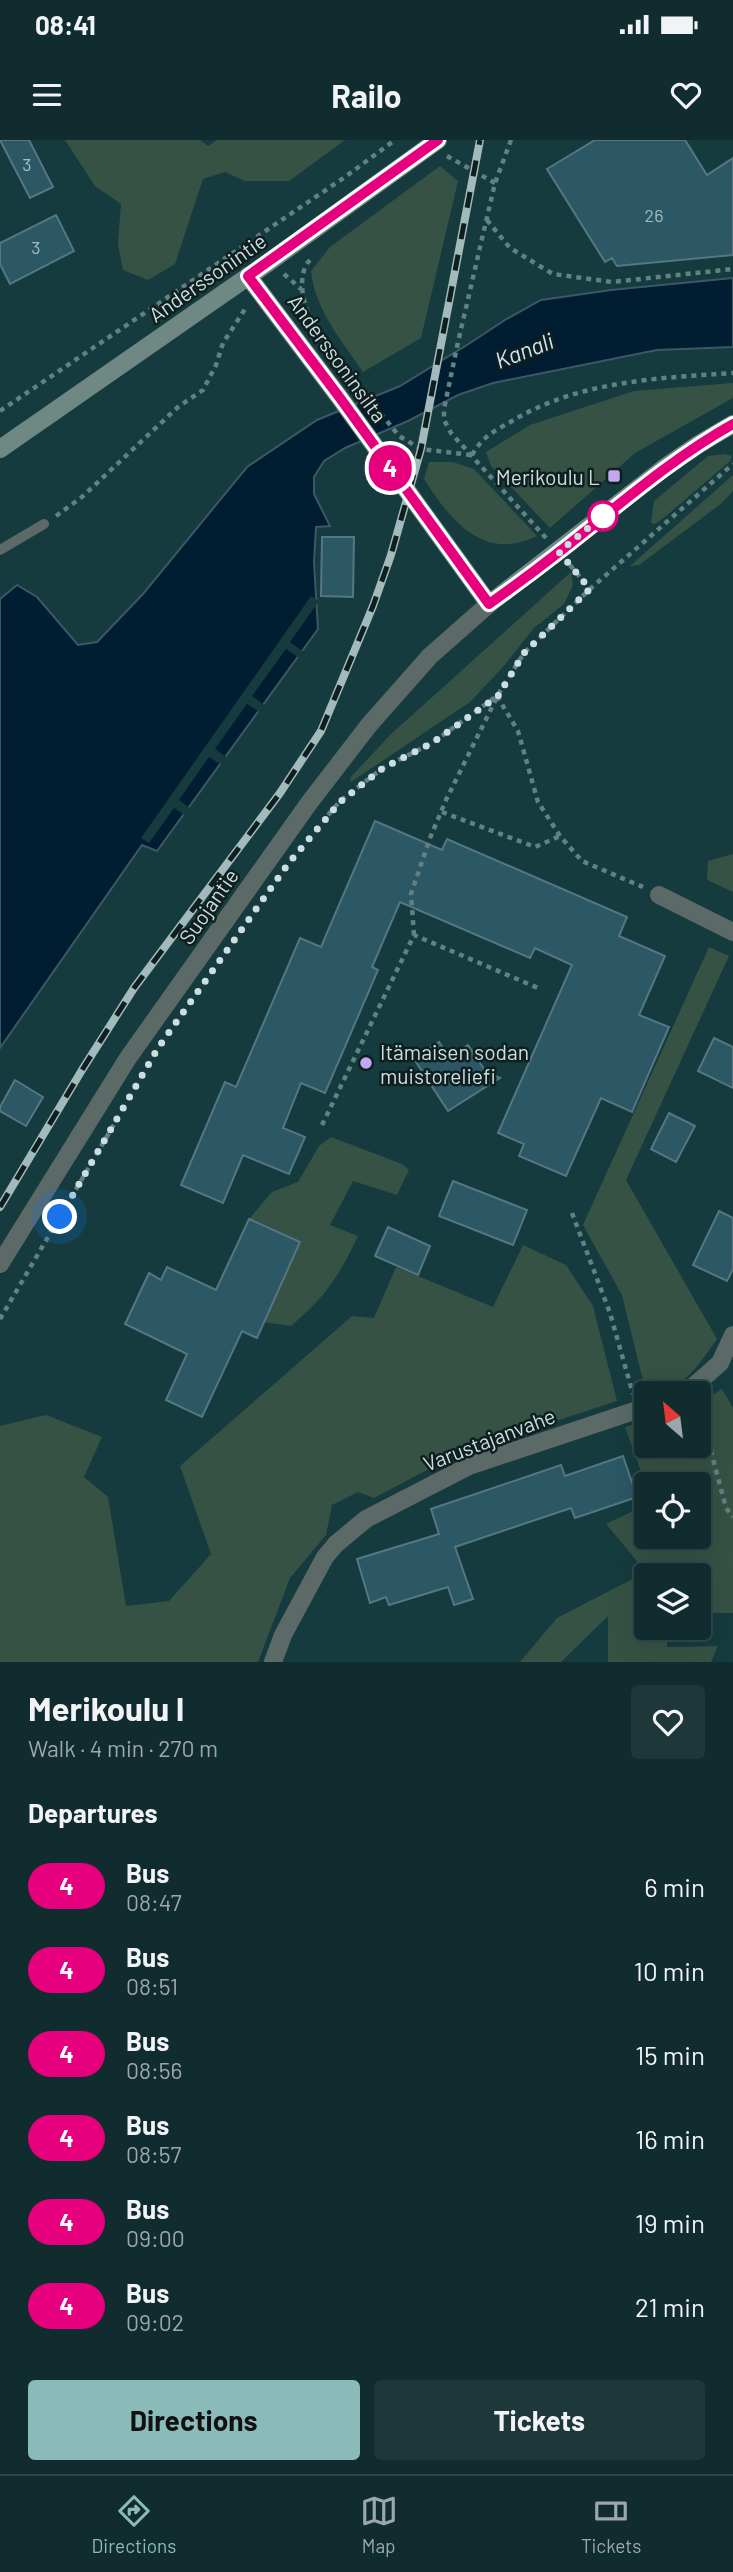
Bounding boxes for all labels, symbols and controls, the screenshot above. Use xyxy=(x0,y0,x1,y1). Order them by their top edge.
text: 08:41 xyxy=(35,9,96,40)
icon: menu xyxy=(28,76,66,114)
text: Railo xyxy=(331,76,402,114)
icon: heart xyxy=(667,76,705,114)
house number: 3 xyxy=(22,153,32,175)
house number: 26 xyxy=(645,204,663,226)
street label: Anderssonintie xyxy=(143,227,271,327)
house number: 3 xyxy=(31,236,41,258)
street label: Anderssoninsilta xyxy=(283,289,393,427)
water label: Kanali xyxy=(491,326,558,374)
line badge: 4 xyxy=(367,445,413,491)
text: 4 xyxy=(383,453,397,482)
place label: Merikoulu L xyxy=(496,464,600,489)
marker: Merikoulu L xyxy=(606,468,622,484)
unlabelled marker xyxy=(588,501,618,531)
street label: Suojantie xyxy=(173,863,243,949)
place label: Itämaisen sodan muistoreliefi xyxy=(380,1039,529,1088)
marker: Itämaisen sodan muistoreliefi xyxy=(358,1055,374,1071)
your location xyxy=(42,1199,77,1234)
north arrow xyxy=(634,1381,710,1458)
map controls xyxy=(634,1381,711,1640)
street label: Varustajanvahe xyxy=(419,1402,559,1476)
button: locate xyxy=(634,1472,711,1549)
button: layers xyxy=(634,1563,711,1640)
button: heart xyxy=(631,1685,705,1759)
text: Merikoulu I xyxy=(28,1688,184,1728)
text: Walk · 4 min · 270 m xyxy=(28,1734,218,1762)
text: Departures xyxy=(28,1797,158,1828)
text: Bus xyxy=(126,1857,169,1888)
text: 4 xyxy=(59,1871,74,1900)
text: 6 min xyxy=(644,1871,705,1902)
text: 08:47 xyxy=(126,1888,182,1916)
text: Bus xyxy=(126,1941,169,1972)
text: 4 xyxy=(59,1955,74,1984)
text: 10 min xyxy=(634,1955,705,1986)
text: 08:51 xyxy=(126,1972,178,2000)
text: Bus xyxy=(126,2025,169,2056)
text: 4 xyxy=(59,2039,74,2068)
text: 15 min xyxy=(635,2039,705,2070)
text: 08:56 xyxy=(126,2056,182,2084)
text: Bus xyxy=(126,2109,169,2140)
text: 4 xyxy=(59,2123,74,2152)
text: 16 min xyxy=(635,2123,705,2154)
text: 08:57 xyxy=(126,2140,181,2168)
text: Bus xyxy=(126,2193,169,2224)
text: 4 xyxy=(59,2207,74,2236)
text: 19 min xyxy=(635,2207,705,2238)
text: 09:00 xyxy=(126,2224,185,2252)
text: Bus xyxy=(126,2277,169,2308)
text: 4 xyxy=(59,2291,74,2320)
text: 21 min xyxy=(635,2291,705,2322)
text: 09:02 xyxy=(126,2308,184,2336)
button: Directions xyxy=(28,2380,360,2460)
button: Tickets xyxy=(374,2380,705,2460)
tab: Directions xyxy=(92,2492,177,2557)
tab: Map xyxy=(360,2492,398,2557)
tab: Tickets xyxy=(581,2492,641,2557)

